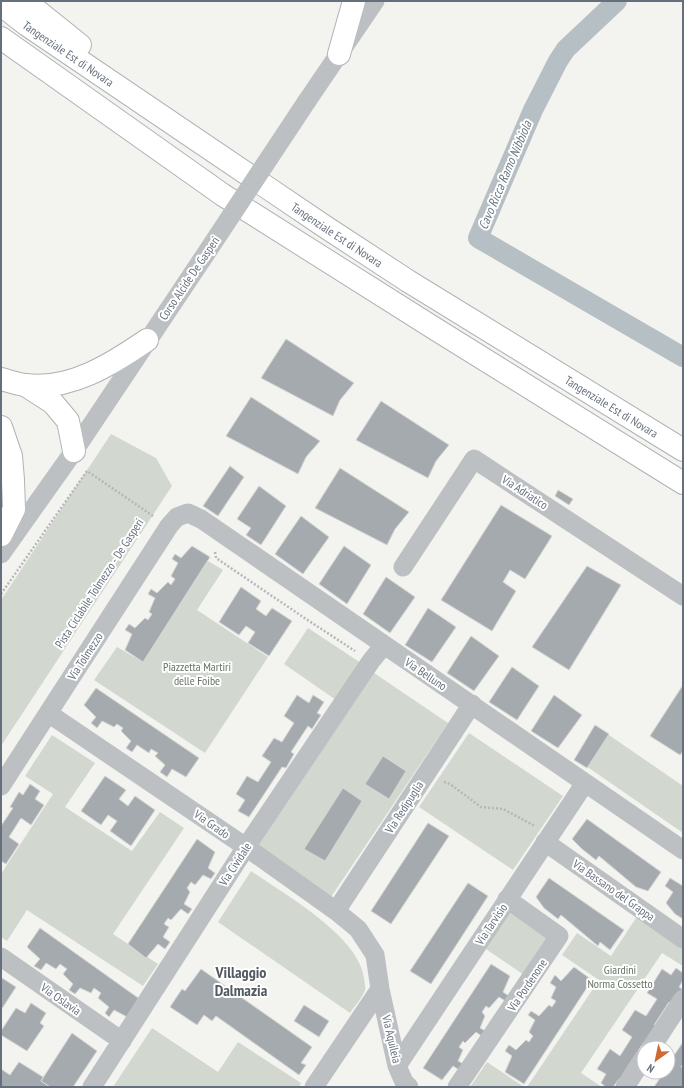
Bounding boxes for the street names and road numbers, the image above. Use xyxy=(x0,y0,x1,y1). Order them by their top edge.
street label: Tangenziale Est di Novara xyxy=(20,17,117,89)
street label: Tangenziale Est di Novara xyxy=(289,199,386,270)
street label: Corso Alcide De Gasperi xyxy=(155,233,223,323)
street label: Tangenziale Est di Novara xyxy=(562,372,661,441)
street label: Via Adriatico xyxy=(498,471,551,512)
street label: Pista Ciclabile Tolmezzo - De Gasperi xyxy=(52,515,146,651)
street label: Via Tolmezzo xyxy=(64,629,106,683)
street label: Via Belluno xyxy=(401,654,450,693)
street label: Via Redipuglia xyxy=(381,778,427,837)
street label: Via Grado xyxy=(191,806,233,842)
street label: Via Cividale xyxy=(215,839,255,889)
street label: Via Bassano del Grappa xyxy=(569,856,658,924)
street label: Via Tarvisio xyxy=(471,900,510,948)
street label: Via Pordenone xyxy=(503,956,550,1015)
street label: Via Oslavia xyxy=(37,979,84,1018)
street label: Via Aquileia xyxy=(379,1013,405,1065)

